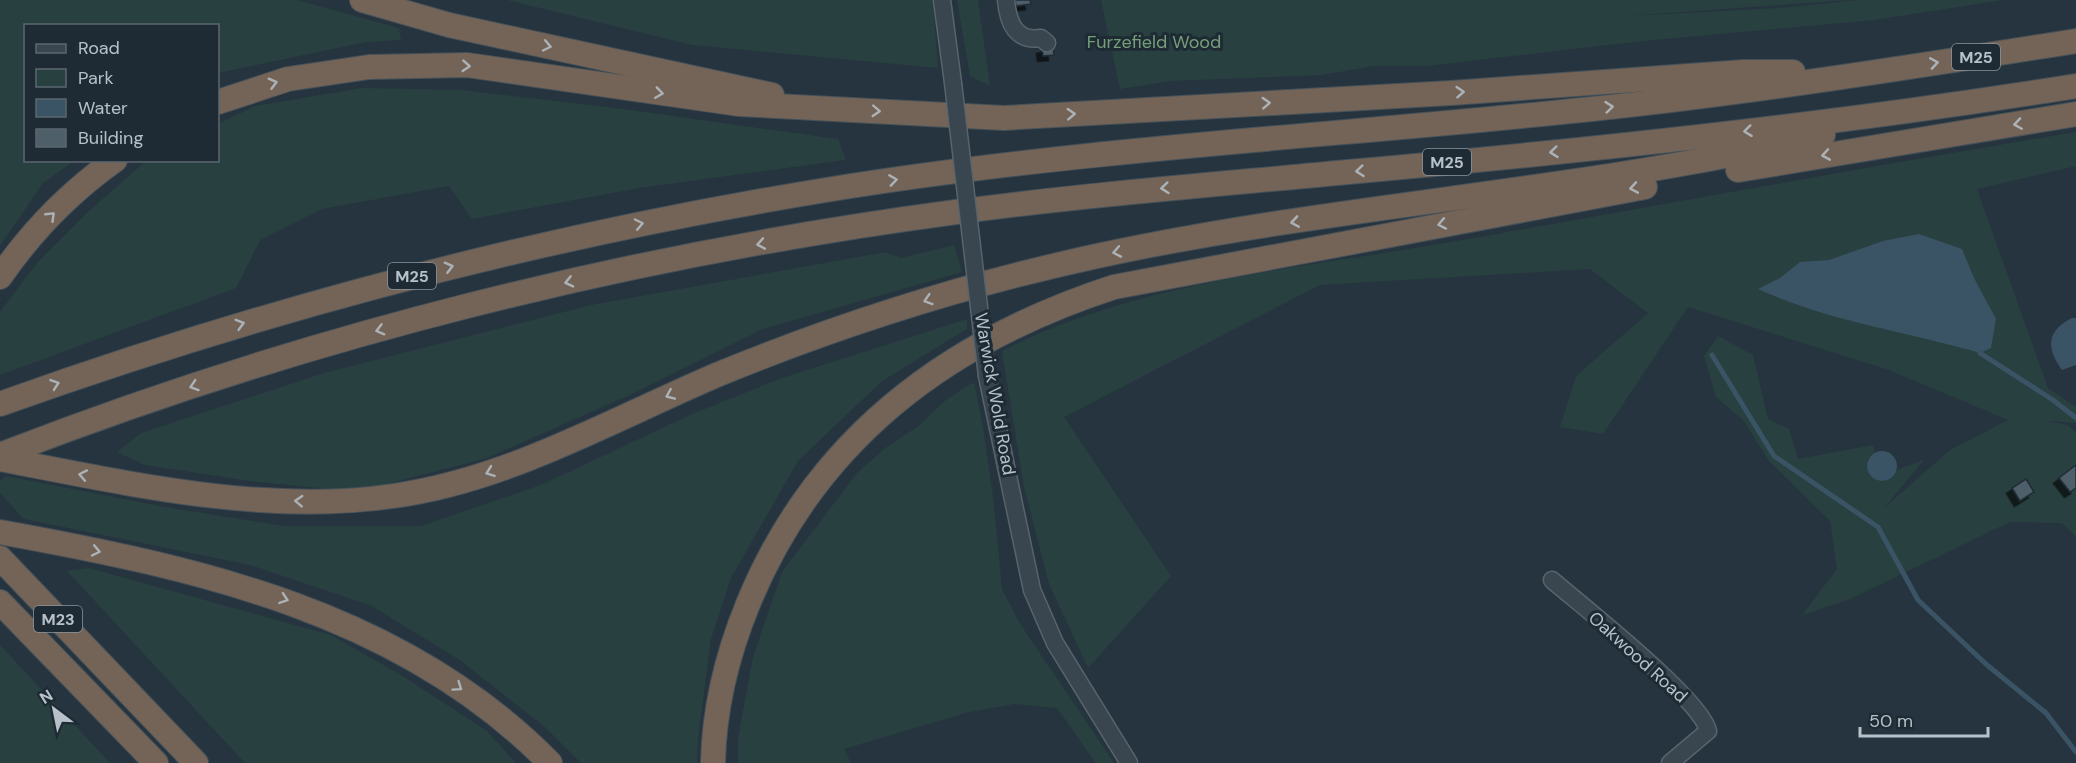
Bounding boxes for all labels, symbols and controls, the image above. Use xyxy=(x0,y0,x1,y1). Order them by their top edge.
legend xyxy=(24,24,219,162)
park label: Furzefield Wood xyxy=(1087,30,1221,54)
text: Road xyxy=(78,36,120,60)
one-way arrow xyxy=(542,39,552,52)
road number: M25 xyxy=(1952,44,2000,70)
one-way arrow xyxy=(1929,58,1938,70)
one-way arrow xyxy=(462,60,471,73)
text: Park xyxy=(78,66,114,90)
one-way arrow xyxy=(268,78,278,91)
one-way arrow xyxy=(655,86,664,99)
one-way arrow xyxy=(1456,86,1465,99)
text: Water xyxy=(78,96,128,120)
one-way arrow xyxy=(1261,97,1270,110)
one-way arrow xyxy=(1605,101,1614,114)
one-way arrow xyxy=(872,104,881,117)
one-way arrow xyxy=(1066,108,1075,121)
one-way arrow xyxy=(2014,117,2023,129)
one-way arrow xyxy=(1743,124,1752,136)
text: Building xyxy=(78,126,143,150)
one-way arrow xyxy=(1549,145,1558,158)
one-way arrow xyxy=(1821,148,1831,161)
road number: M25 xyxy=(1423,149,1471,175)
one-way arrow xyxy=(1355,164,1364,177)
one-way arrow xyxy=(888,175,897,187)
one-way arrow xyxy=(1161,181,1170,194)
one-way arrow xyxy=(1629,182,1638,194)
one-way arrow xyxy=(43,212,54,223)
one-way arrow xyxy=(1290,215,1299,227)
one-way arrow xyxy=(1437,217,1447,230)
one-way arrow xyxy=(634,218,644,231)
one-way arrow xyxy=(756,237,765,249)
one-way arrow xyxy=(1112,245,1122,258)
one-way arrow xyxy=(444,262,454,275)
road number: M25 xyxy=(388,263,436,289)
one-way arrow xyxy=(565,275,575,288)
one-way arrow xyxy=(923,293,934,306)
street label: Warwick Wold Road xyxy=(969,311,1021,477)
one-way arrow xyxy=(235,319,245,331)
one-way arrow xyxy=(376,323,386,336)
one-way arrow xyxy=(49,379,60,392)
one-way arrow xyxy=(189,379,200,392)
one-way arrow xyxy=(665,388,676,400)
one-way arrow xyxy=(486,464,496,477)
one-way arrow xyxy=(78,469,88,482)
one-way arrow xyxy=(294,494,303,507)
one-way arrow xyxy=(90,544,100,557)
one-way arrow xyxy=(278,592,289,605)
road number: M23 xyxy=(34,606,82,632)
street label: Oakwood Road xyxy=(1583,606,1693,708)
north arrow xyxy=(24,679,84,739)
one-way arrow xyxy=(451,680,462,691)
text: N xyxy=(36,685,57,709)
scale bar xyxy=(1860,700,1988,738)
text: 50 m xyxy=(1869,709,1913,733)

